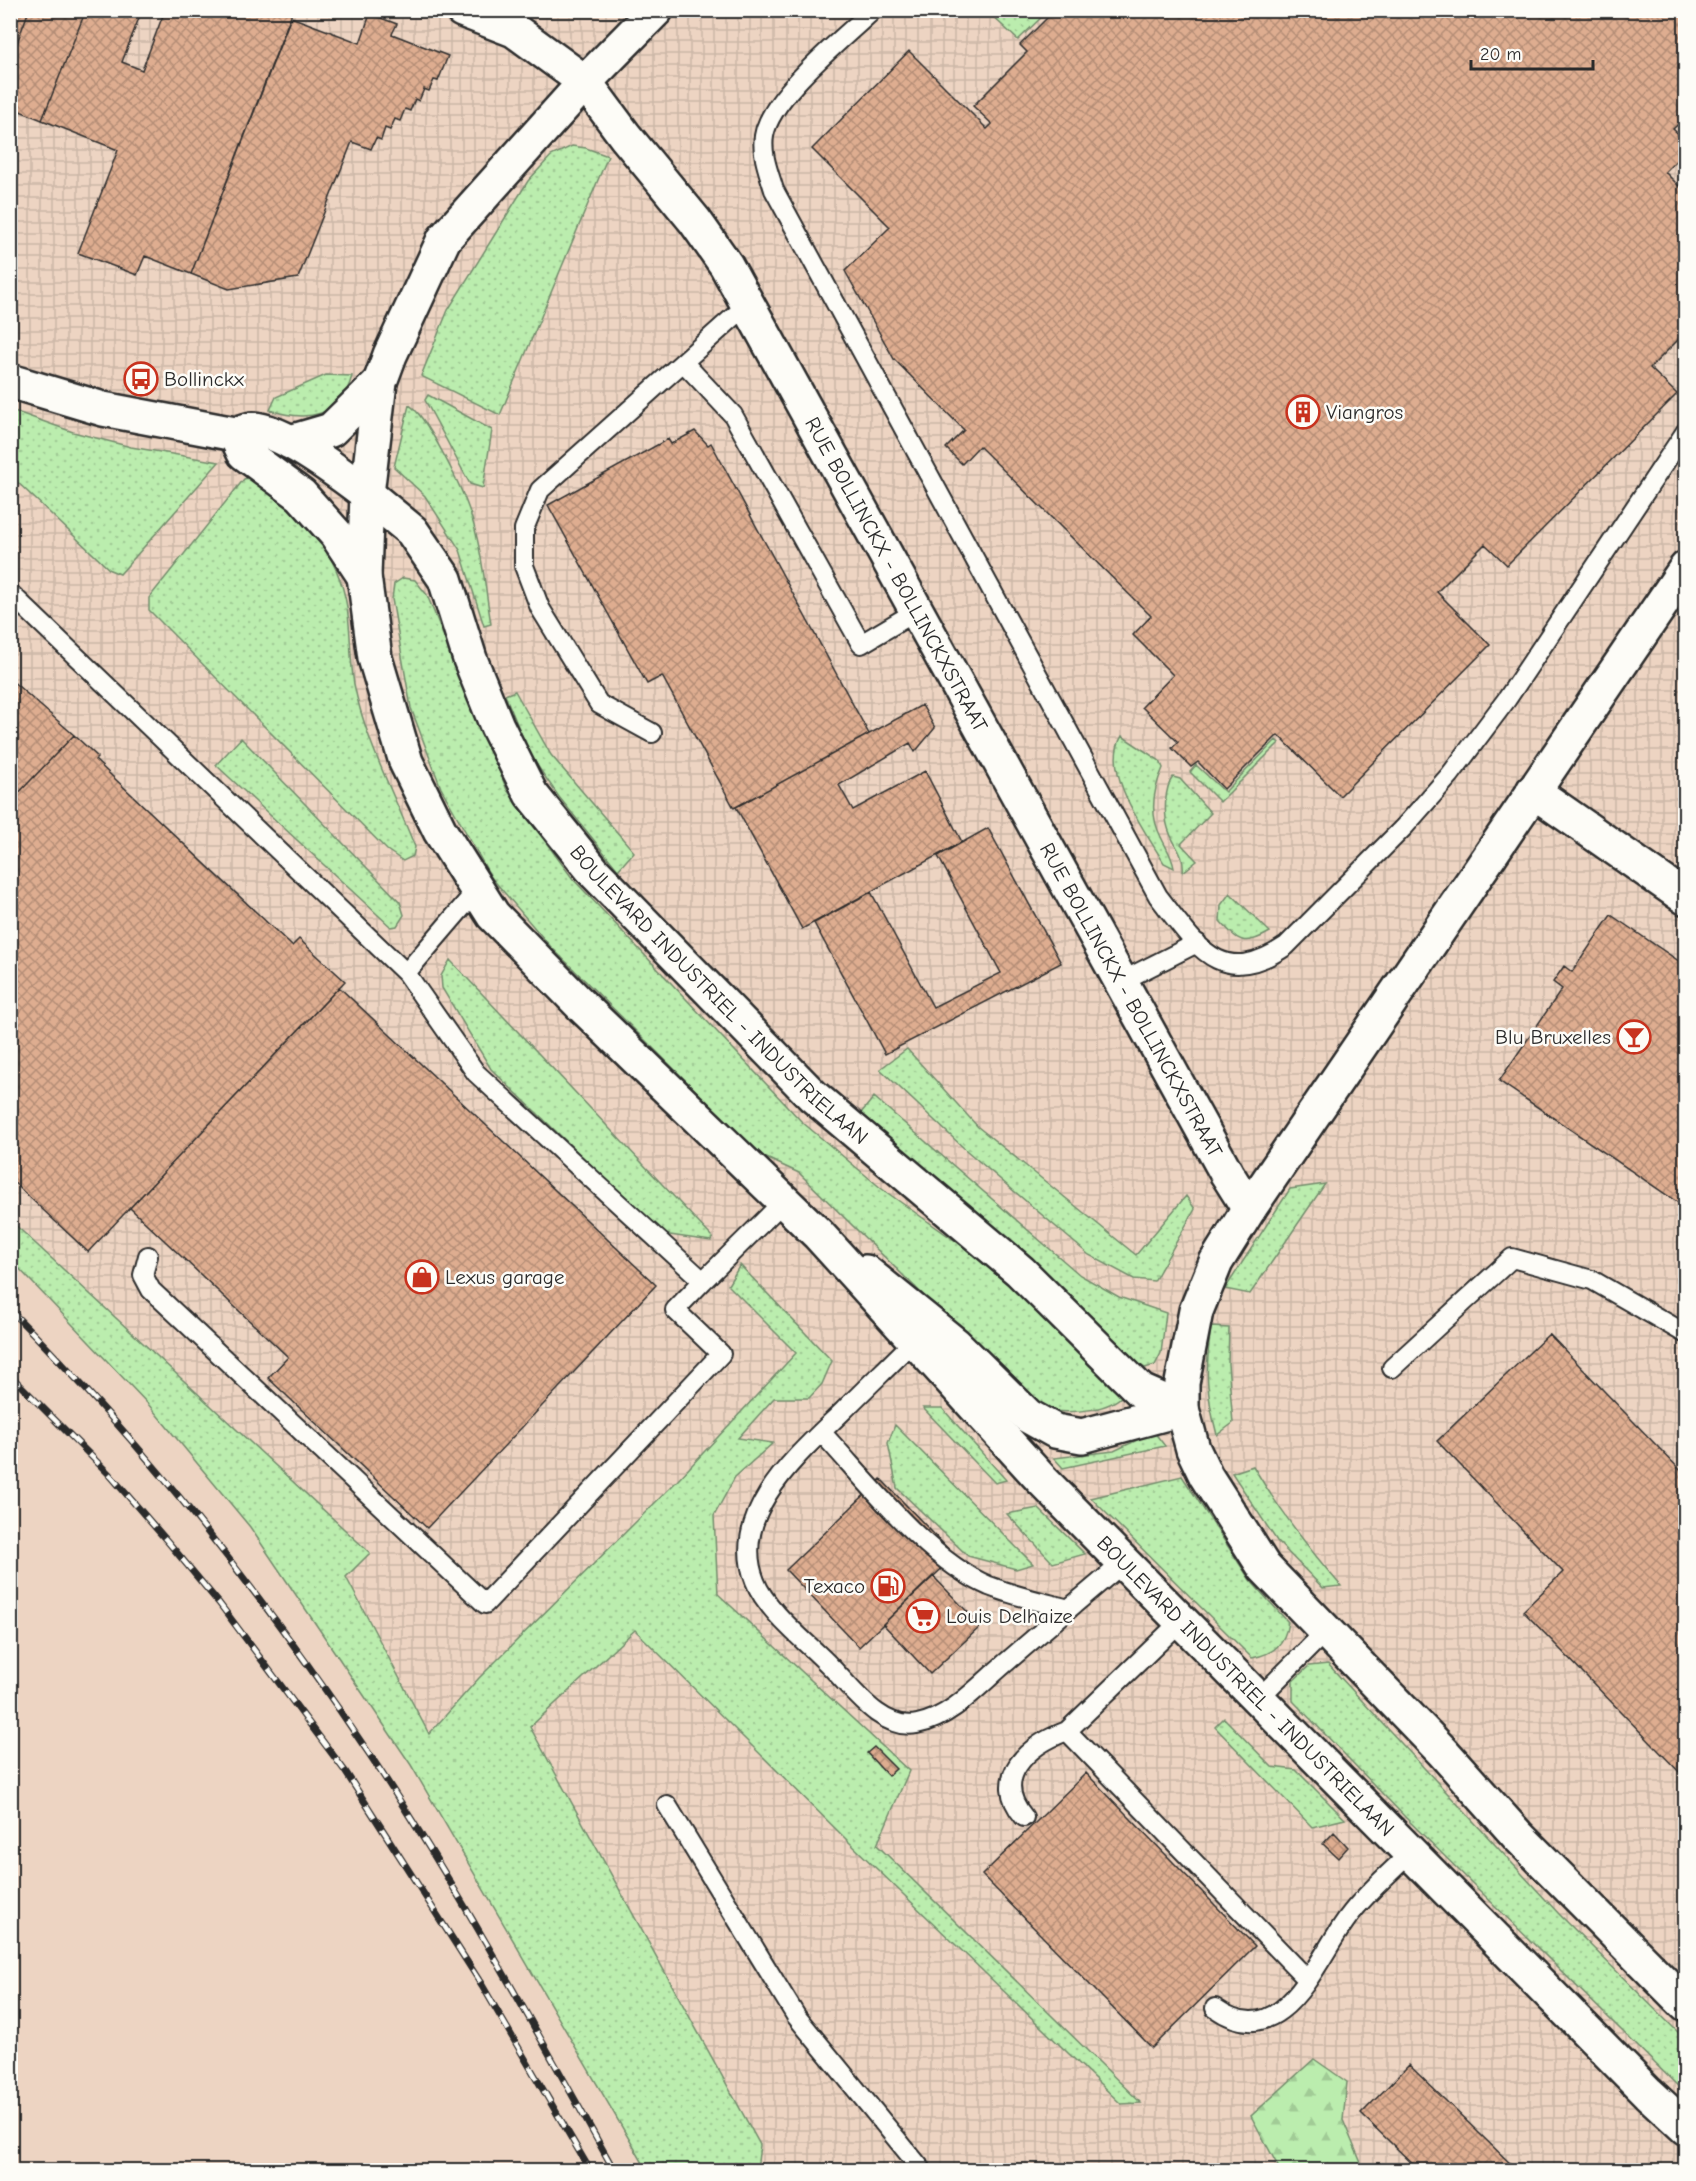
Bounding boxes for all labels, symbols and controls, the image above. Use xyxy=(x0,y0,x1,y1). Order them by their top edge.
scale bar xyxy=(1471,33,1592,71)
text: 20 m xyxy=(1480,44,1521,65)
bus stop icon: Bollinckx xyxy=(123,361,159,397)
place label: Bollinckx xyxy=(164,367,244,391)
building icon: Viangros xyxy=(1285,394,1321,430)
place label: Viangros xyxy=(1326,400,1403,424)
street label: RUE BOLLINCKX - BOLLINCKXSTRAAT xyxy=(800,413,993,736)
street label: RUE BOLLINCKX - BOLLINCKXSTRAAT xyxy=(1035,838,1227,1161)
street label: BOULEVARD INDUSTRIEL - INDUSTRIELAAN xyxy=(565,840,873,1149)
bar icon: Blu Bruxelles xyxy=(1616,1019,1652,1055)
place label: Blu Bruxelles xyxy=(1495,1025,1611,1049)
shop icon: Lexus garage xyxy=(404,1259,440,1295)
place label: Lexus garage xyxy=(445,1265,564,1289)
street label: BOULEVARD INDUSTRIEL - INDUSTRIELAAN xyxy=(1092,1531,1399,1841)
fuel station icon: Texaco xyxy=(870,1568,906,1604)
place label: Texaco xyxy=(804,1574,865,1598)
supermarket icon: Louis Delhaize xyxy=(905,1598,941,1634)
place label: Louis Delhaize xyxy=(946,1604,1073,1628)

